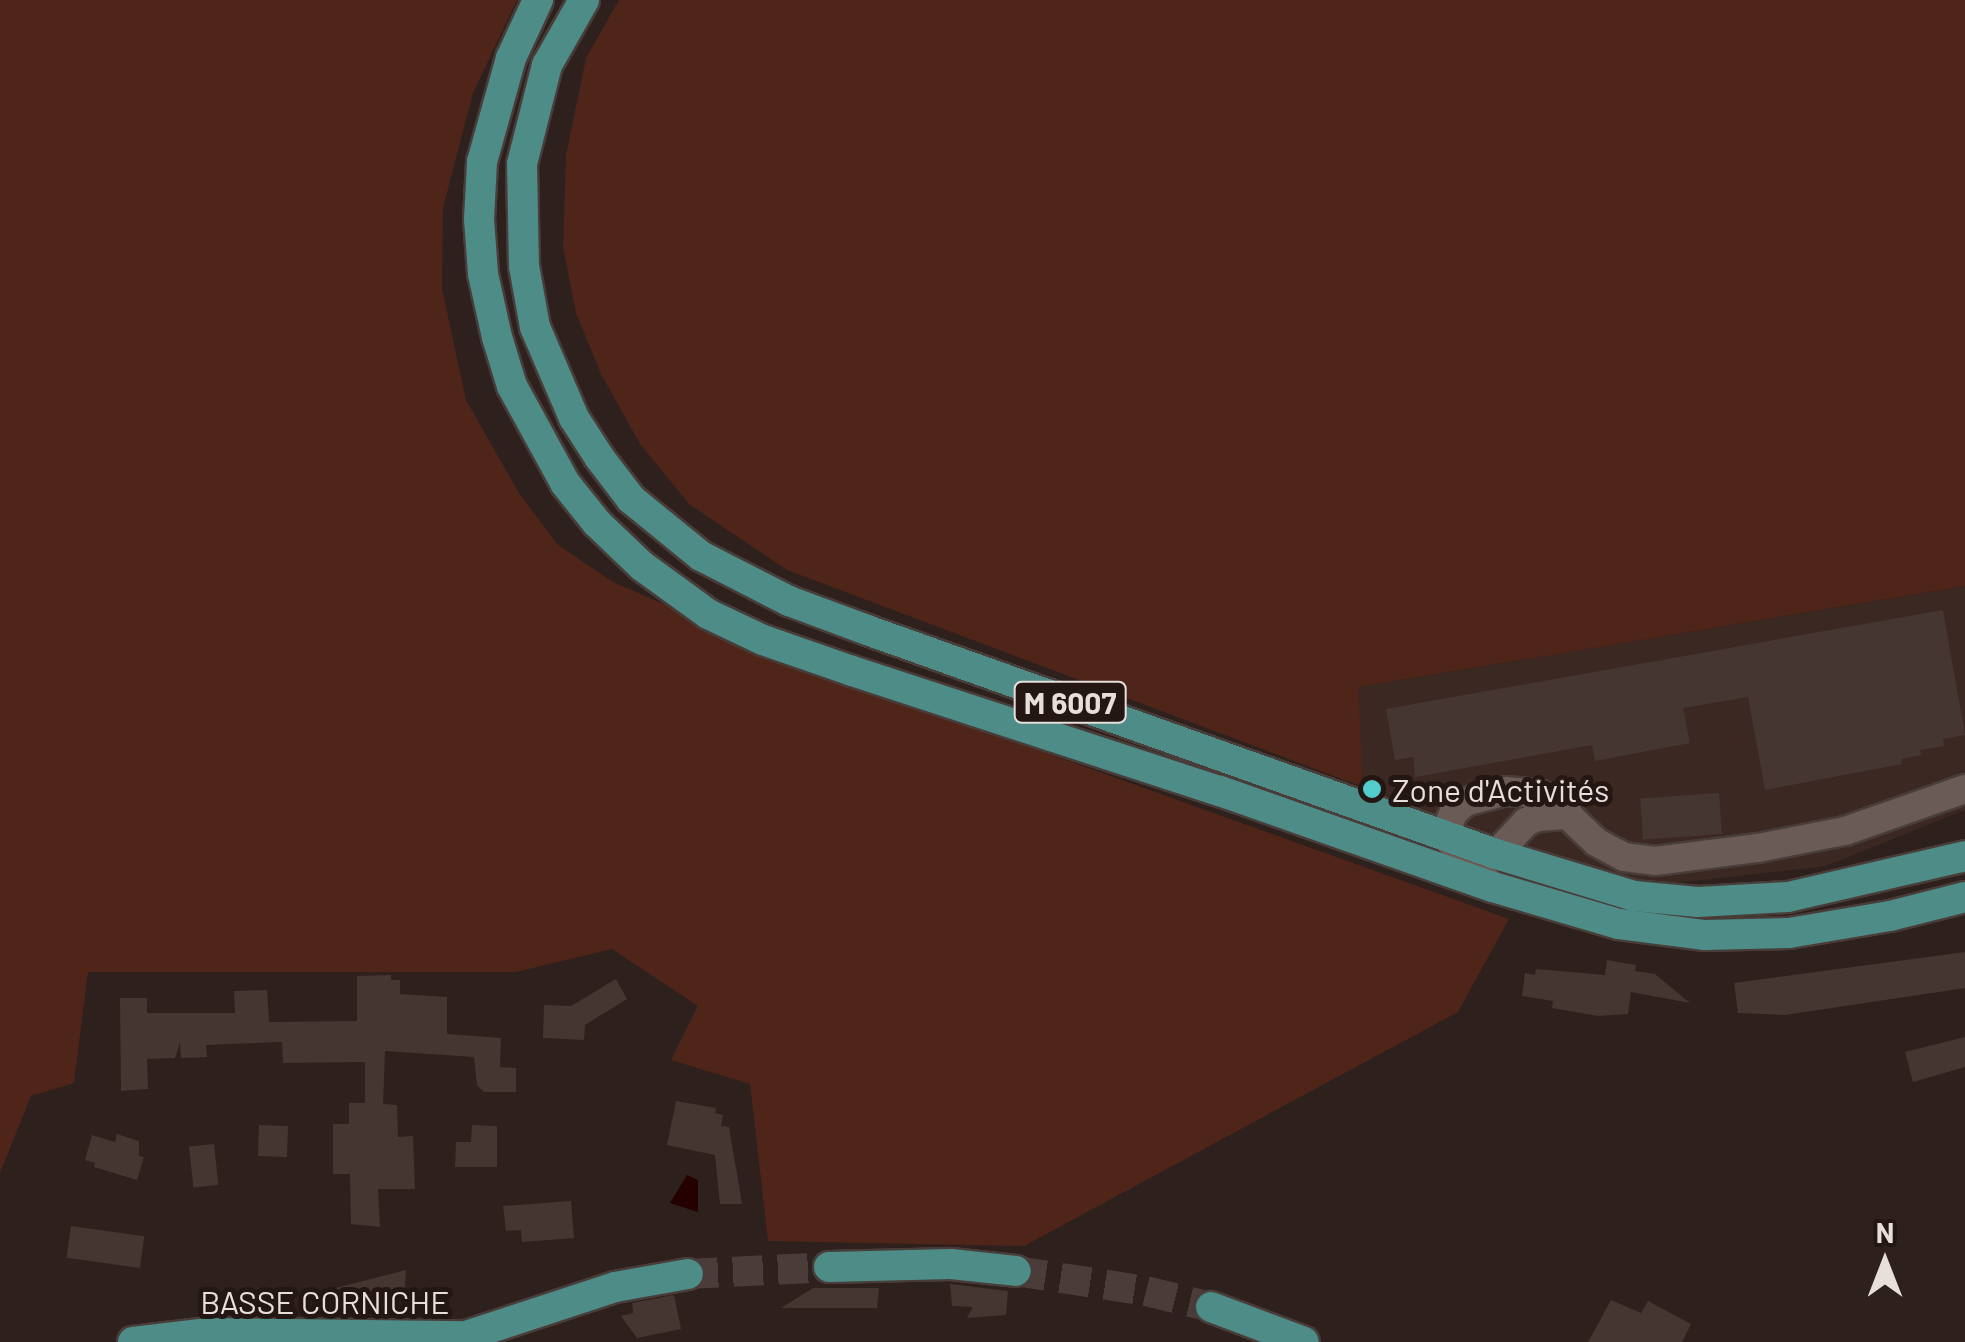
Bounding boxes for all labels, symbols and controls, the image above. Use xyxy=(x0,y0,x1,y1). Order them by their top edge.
road number: M 6007 xyxy=(1012,677,1128,727)
place label: Zone d'Activités xyxy=(1392,770,1609,808)
marker: Zone d'Activités xyxy=(1361,778,1383,800)
north arrow xyxy=(1835,1212,1935,1312)
text: N xyxy=(1876,1215,1894,1249)
street label: BASSE CORNICHE xyxy=(200,1282,450,1320)

